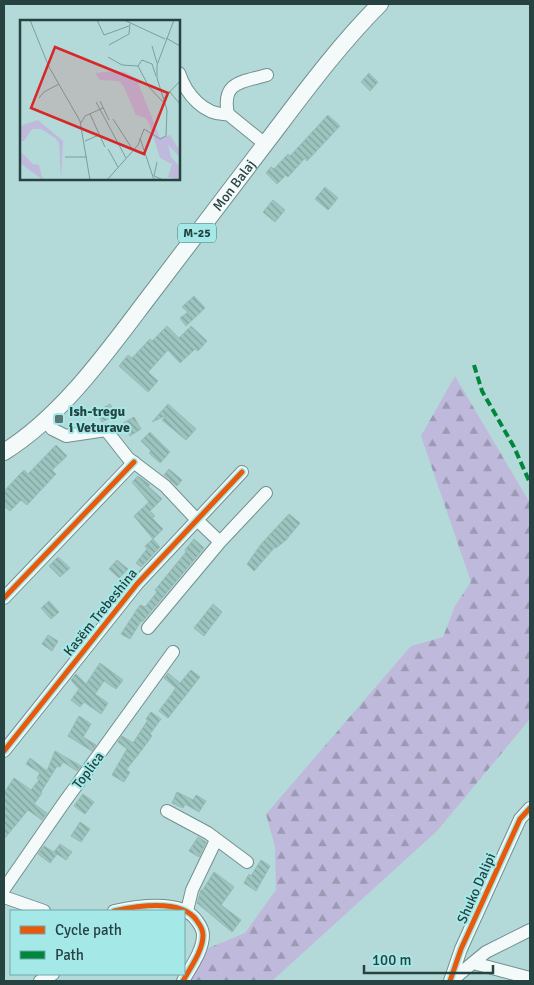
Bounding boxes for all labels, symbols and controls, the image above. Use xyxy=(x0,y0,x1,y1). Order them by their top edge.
inset map xyxy=(20,20,180,180)
street label: Mon Balaj xyxy=(209,156,259,214)
road number: M-25 xyxy=(178,224,216,242)
place label: Ish-tregu i Veturave xyxy=(69,403,130,436)
marker: Ish-tregu i Veturave xyxy=(53,413,65,425)
street label: Kasëm Trebeshina xyxy=(60,565,141,659)
street label: Toplica xyxy=(69,748,108,792)
street label: Shuko Dalipi xyxy=(453,850,500,926)
legend xyxy=(10,910,185,975)
text: Cycle path xyxy=(55,921,122,939)
scale bar xyxy=(364,942,493,974)
text: Path xyxy=(55,946,84,964)
text: 100 m xyxy=(372,951,412,969)

